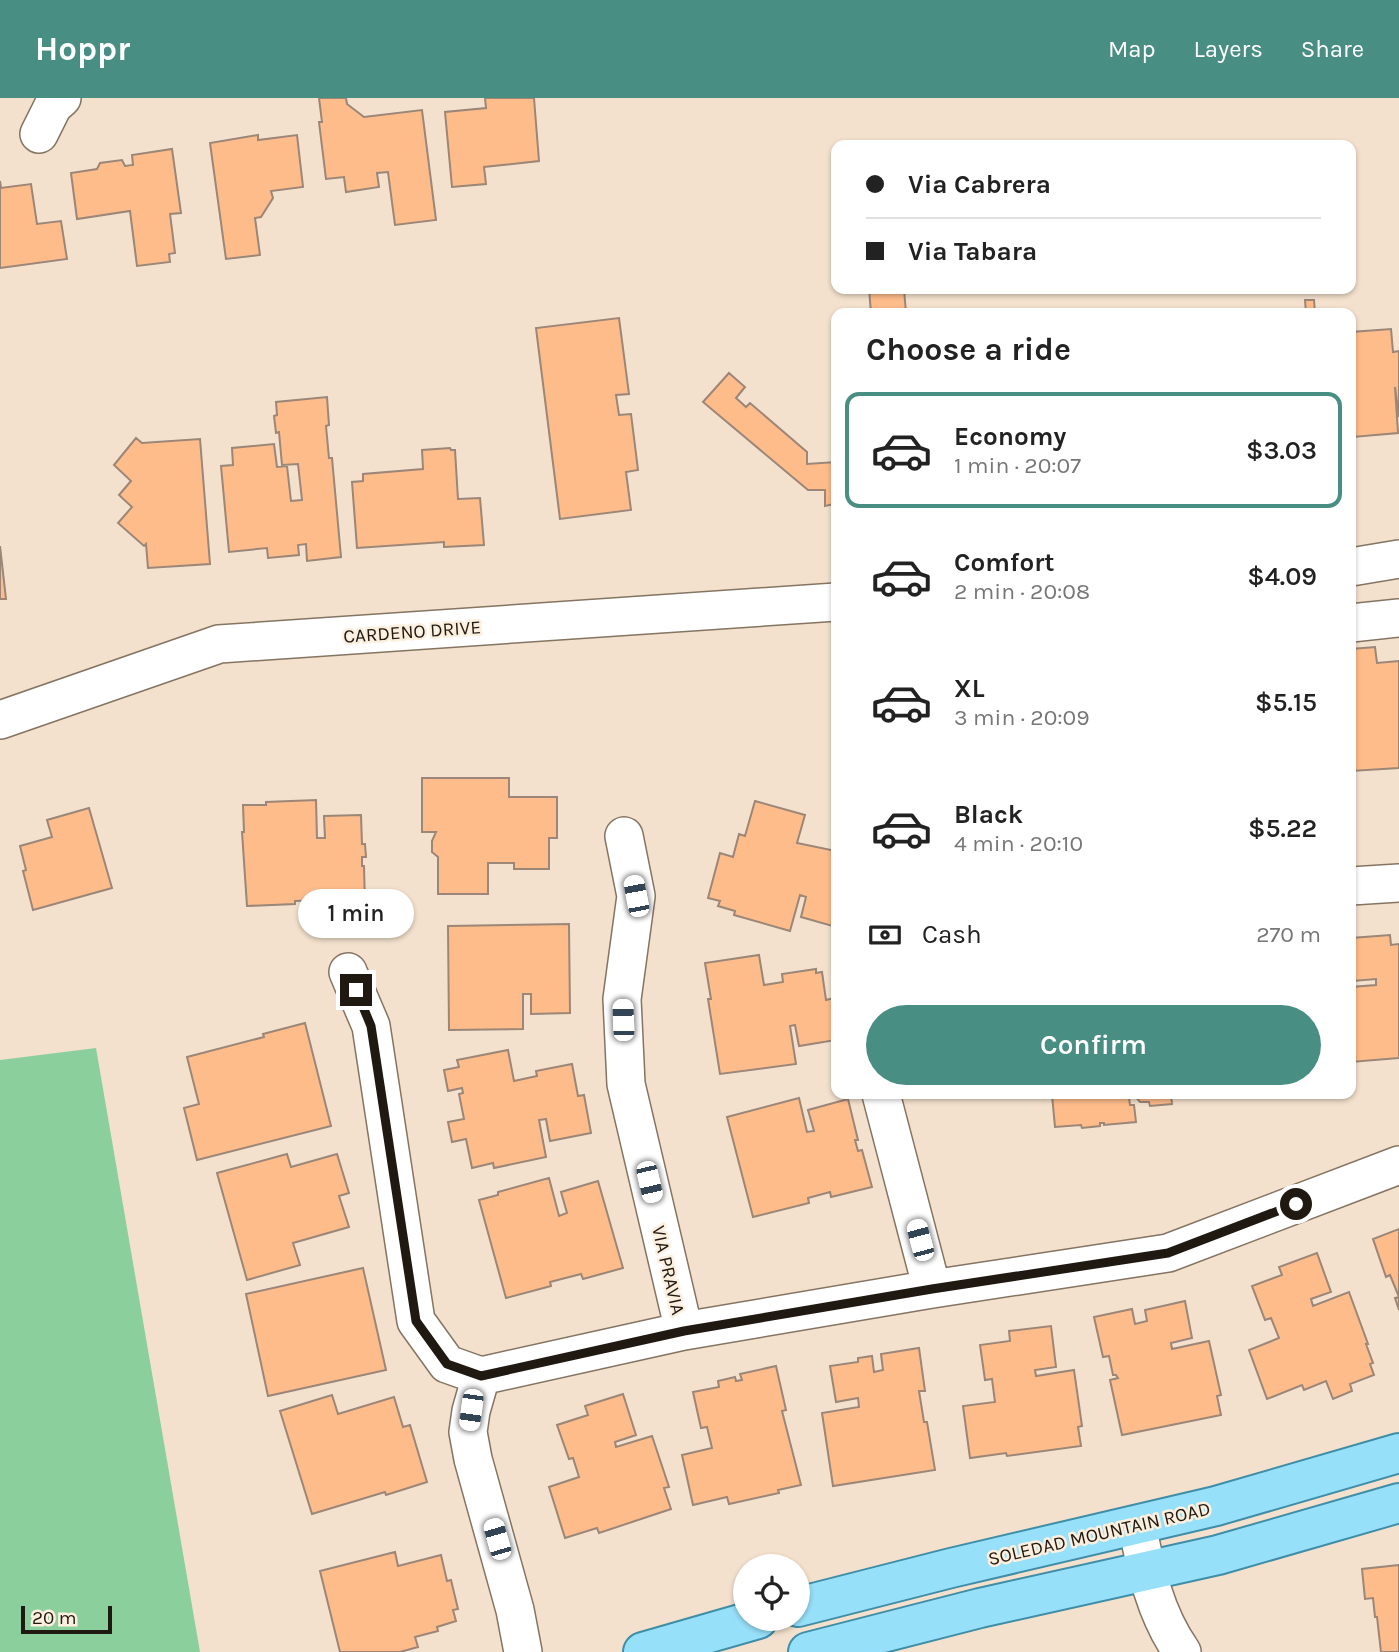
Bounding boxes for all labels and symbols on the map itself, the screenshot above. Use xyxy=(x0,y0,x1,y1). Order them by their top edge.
street label: CARDENO DRIVE xyxy=(342,616,482,648)
car xyxy=(622,873,651,919)
callout: 1 min xyxy=(298,888,414,938)
route end xyxy=(340,974,372,1006)
car xyxy=(612,999,635,1041)
car xyxy=(635,1159,664,1205)
route start xyxy=(1280,1188,1312,1220)
car xyxy=(905,1217,936,1263)
street label: VIA PRAVIA xyxy=(647,1223,689,1317)
car xyxy=(458,1388,485,1432)
street label: SOLEDAD MOUNTAIN ROAD xyxy=(986,1498,1212,1570)
car xyxy=(482,1516,513,1562)
scale bar xyxy=(21,1603,112,1635)

